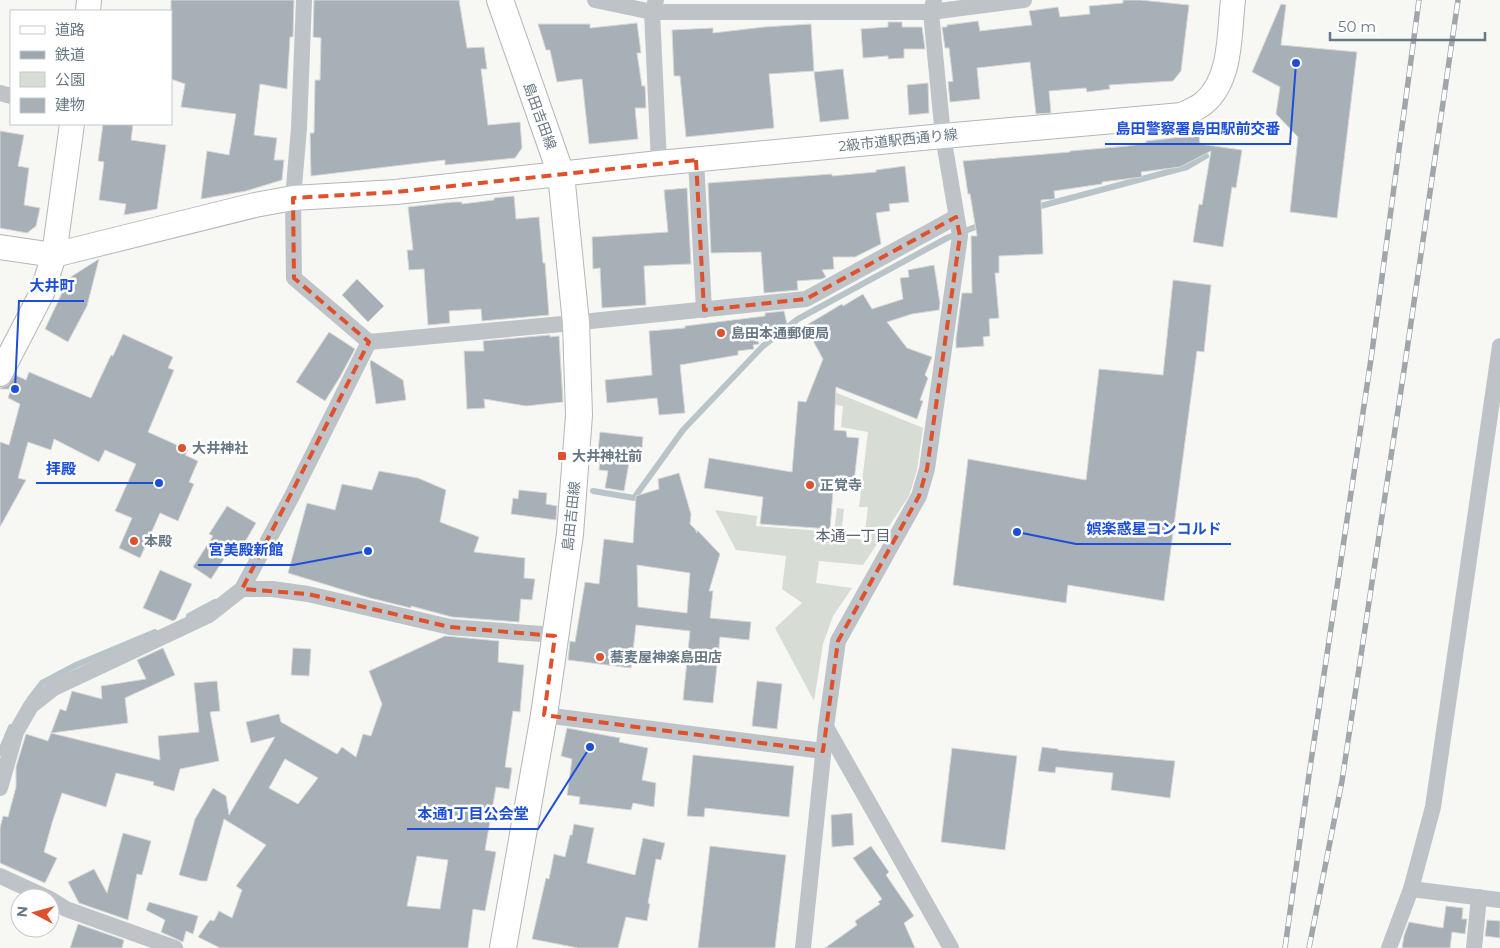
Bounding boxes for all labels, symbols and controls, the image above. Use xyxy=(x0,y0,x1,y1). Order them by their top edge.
legend xyxy=(10,10,172,125)
scale bar xyxy=(1330,10,1485,42)
text: 50 m xyxy=(1338,17,1376,36)
text: 道路 xyxy=(55,20,85,39)
text: 鉄道 xyxy=(55,45,85,64)
text: 公園 xyxy=(55,70,85,89)
street label: 島田吉田線 xyxy=(520,80,560,152)
text: 建物 xyxy=(55,95,85,114)
callout: 島田警察署島田駅前交番 xyxy=(1105,114,1290,144)
text: 島田警察署島田駅前交番 xyxy=(1115,119,1281,138)
street label: 2級市道駅西通り線 xyxy=(837,125,959,155)
callout: 大井町 xyxy=(19,271,84,301)
text: 大井町 xyxy=(29,276,75,295)
place label: 島田本通郵便局 xyxy=(731,324,829,342)
marker: 島田本通郵便局 xyxy=(715,327,727,339)
place label: 大井神社 xyxy=(192,439,248,457)
marker: 大井神社 xyxy=(176,442,188,454)
place label: 大井神社前 xyxy=(572,447,642,465)
marker: 大井神社前 xyxy=(556,450,568,462)
callout: 拝殿 xyxy=(36,453,86,483)
text: 拝殿 xyxy=(46,459,76,478)
place label: 正覚寺 xyxy=(820,476,862,494)
marker: 正覚寺 xyxy=(804,479,816,491)
street label: 島田吉田線 xyxy=(558,480,584,552)
callout: 娯楽惑星コンコルド xyxy=(1076,514,1231,544)
text: 娯楽惑星コンコルド xyxy=(1086,519,1222,538)
district label: 本通一丁目 xyxy=(815,526,891,545)
place label: 本殿 xyxy=(144,532,172,550)
marker: 本殿 xyxy=(128,535,140,547)
callout: 宮美殿新館 xyxy=(198,535,293,565)
text: 宮美殿新館 xyxy=(208,540,284,559)
place label: 蕎麦屋神楽島田店 xyxy=(610,648,722,666)
marker: 蕎麦屋神楽島田店 xyxy=(594,651,606,663)
callout: 本通1丁目公会堂 xyxy=(407,799,538,829)
text: 本通1丁目公会堂 xyxy=(418,804,528,823)
north arrow xyxy=(10,888,60,938)
text: N xyxy=(13,905,32,918)

